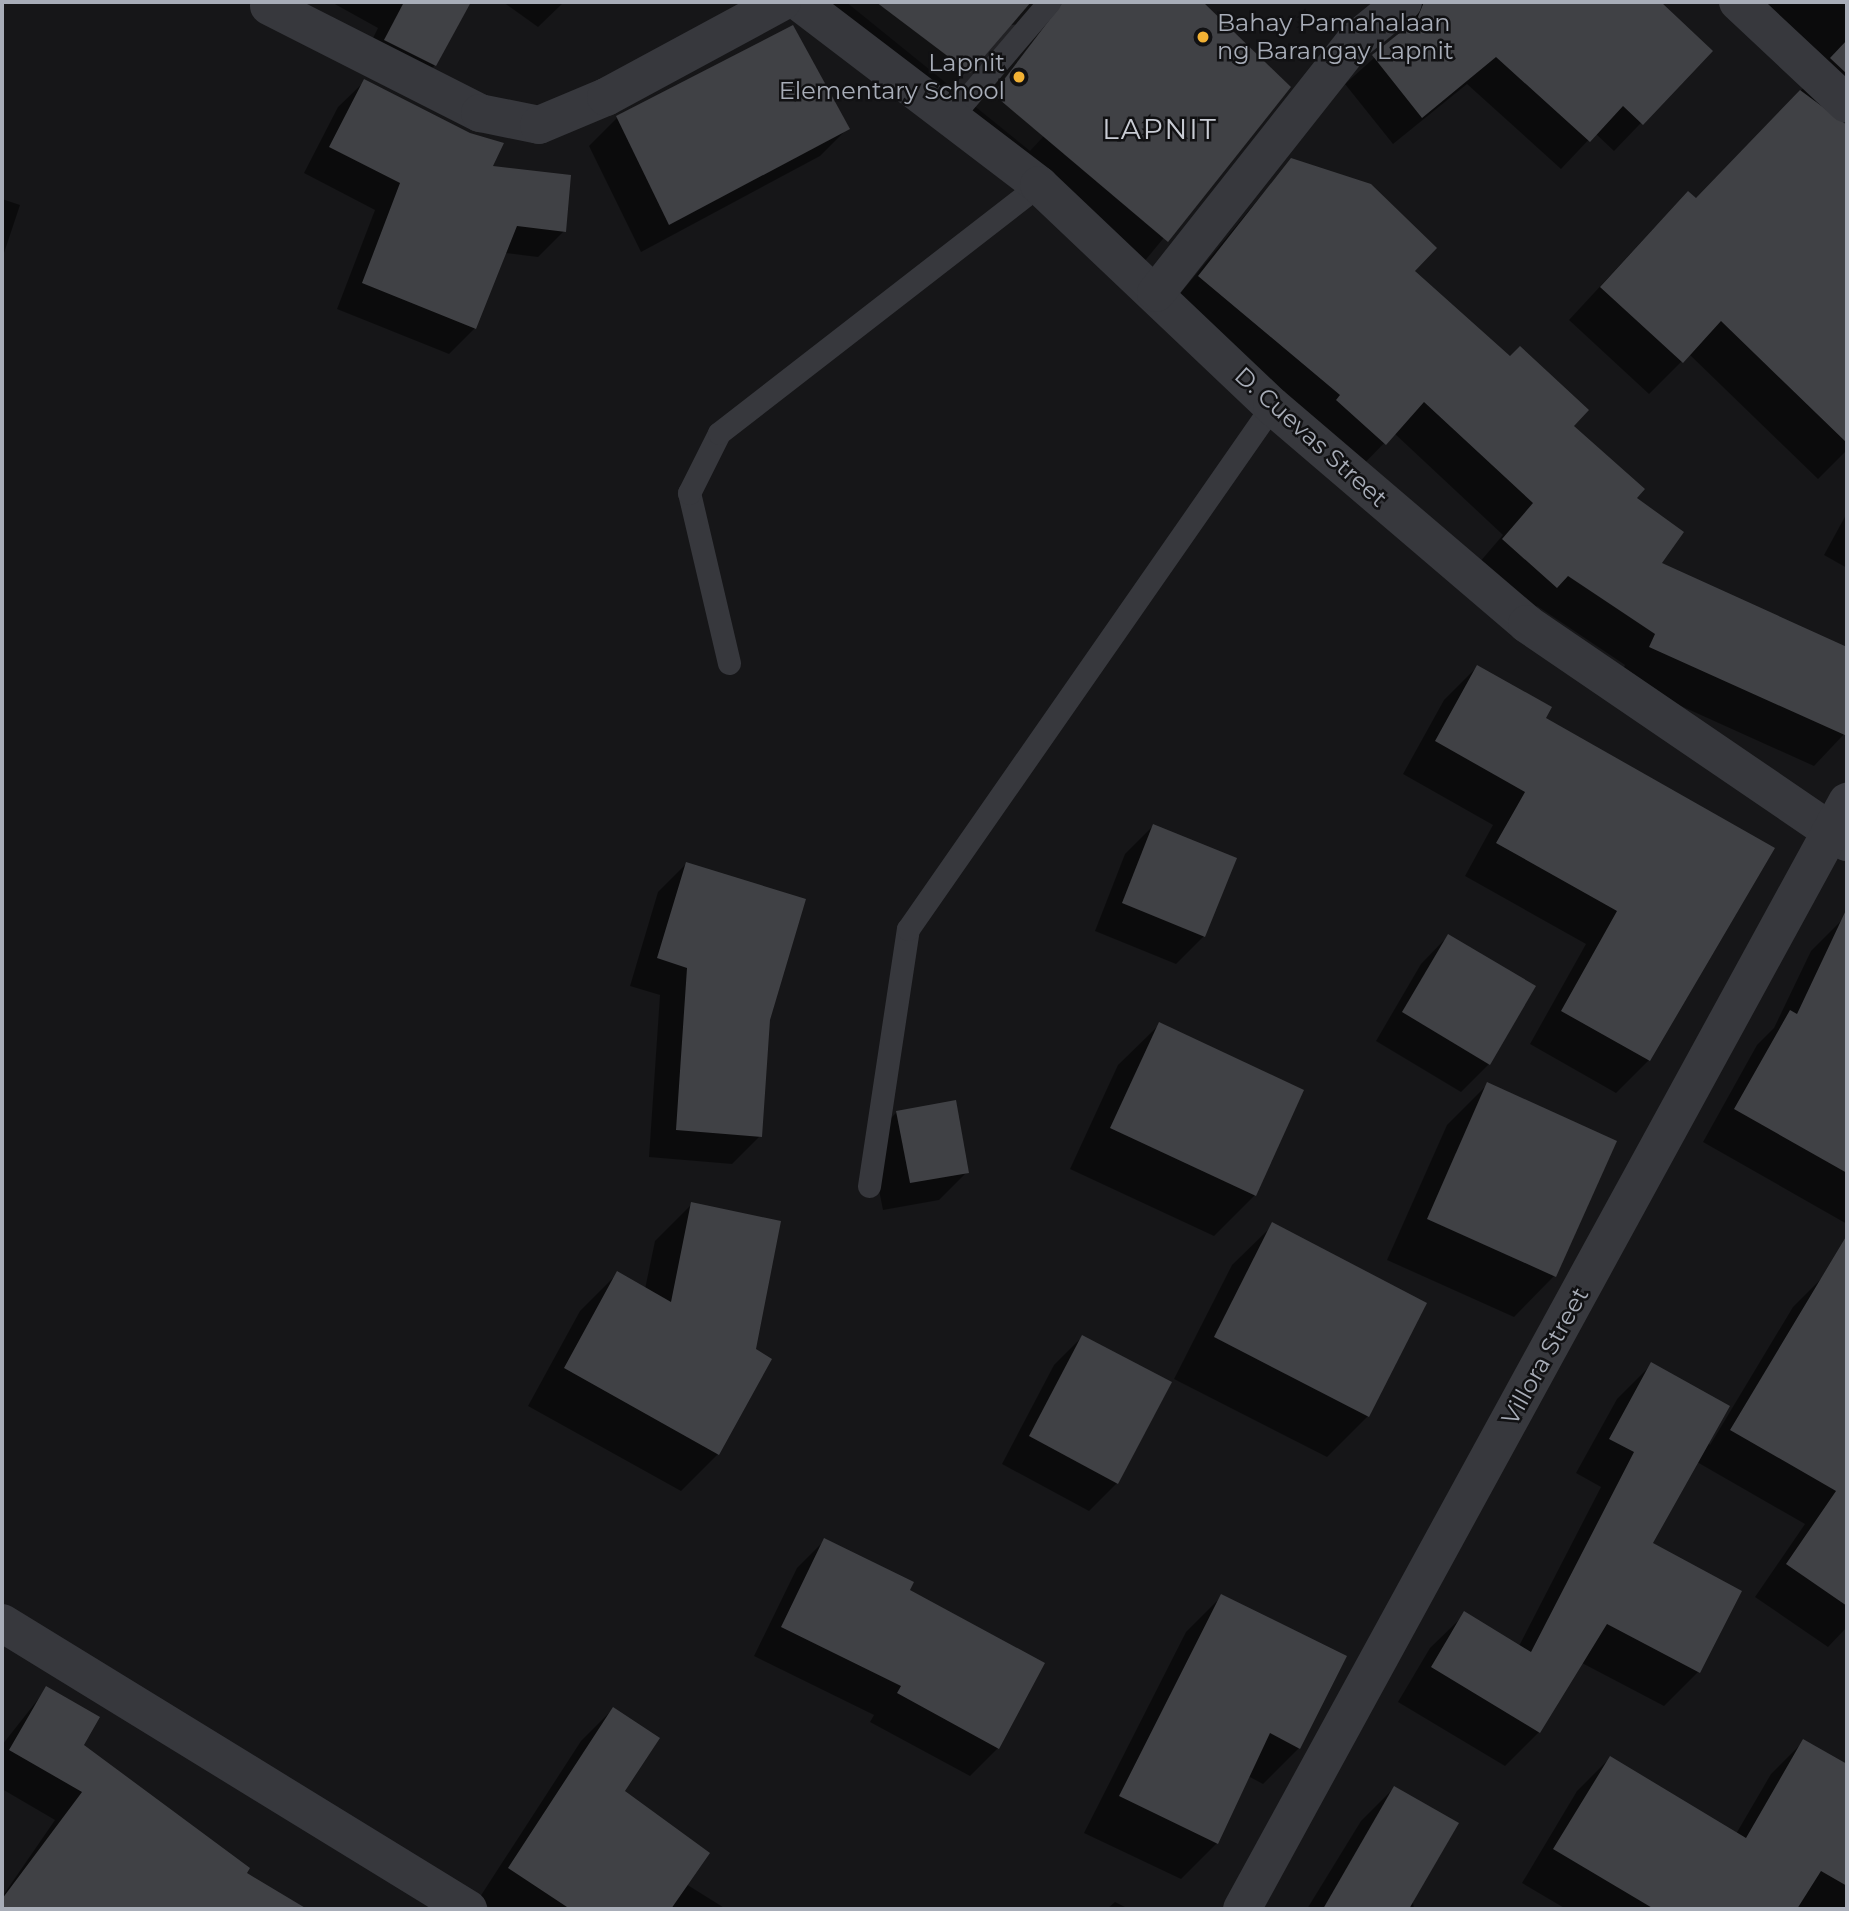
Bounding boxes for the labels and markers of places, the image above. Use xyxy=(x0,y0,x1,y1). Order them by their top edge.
place label: Bahay Pamahalaan ng Barangay Lapnit xyxy=(1217,9,1453,65)
marker: Bahay Pamahalaan ng Barangay Lapnit xyxy=(1195,29,1211,45)
place label: Lapnit Elementary School xyxy=(779,49,1005,105)
marker: Lapnit Elementary School xyxy=(1011,69,1027,85)

